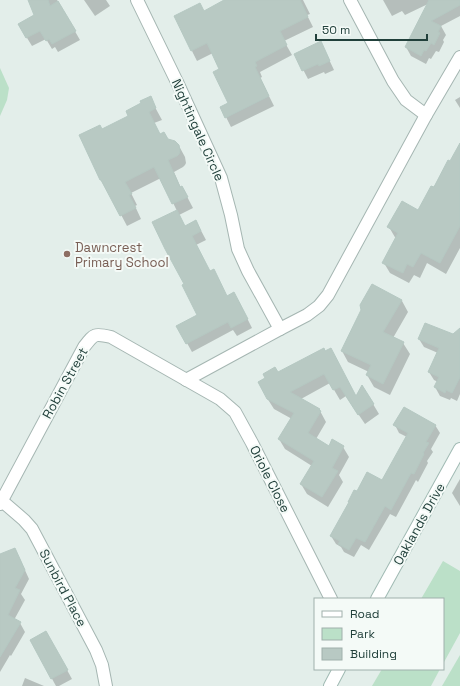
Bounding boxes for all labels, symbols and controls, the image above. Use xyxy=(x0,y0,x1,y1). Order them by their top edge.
scale bar xyxy=(316,16,427,42)
text: 50 m xyxy=(322,22,350,38)
street label: Nightingale Circle xyxy=(168,76,228,184)
place label: Dawncrest Primary School xyxy=(75,239,169,271)
marker: Dawncrest Primary School xyxy=(62,249,72,259)
street label: Robin Street xyxy=(38,344,92,422)
street label: Oriole Close xyxy=(246,443,294,515)
street label: Oaklands Drive xyxy=(389,480,449,568)
street label: Sunbird Place xyxy=(35,546,91,630)
legend xyxy=(314,598,444,670)
text: Road xyxy=(350,606,379,622)
text: Park xyxy=(350,626,375,642)
text: Building xyxy=(350,646,397,662)

